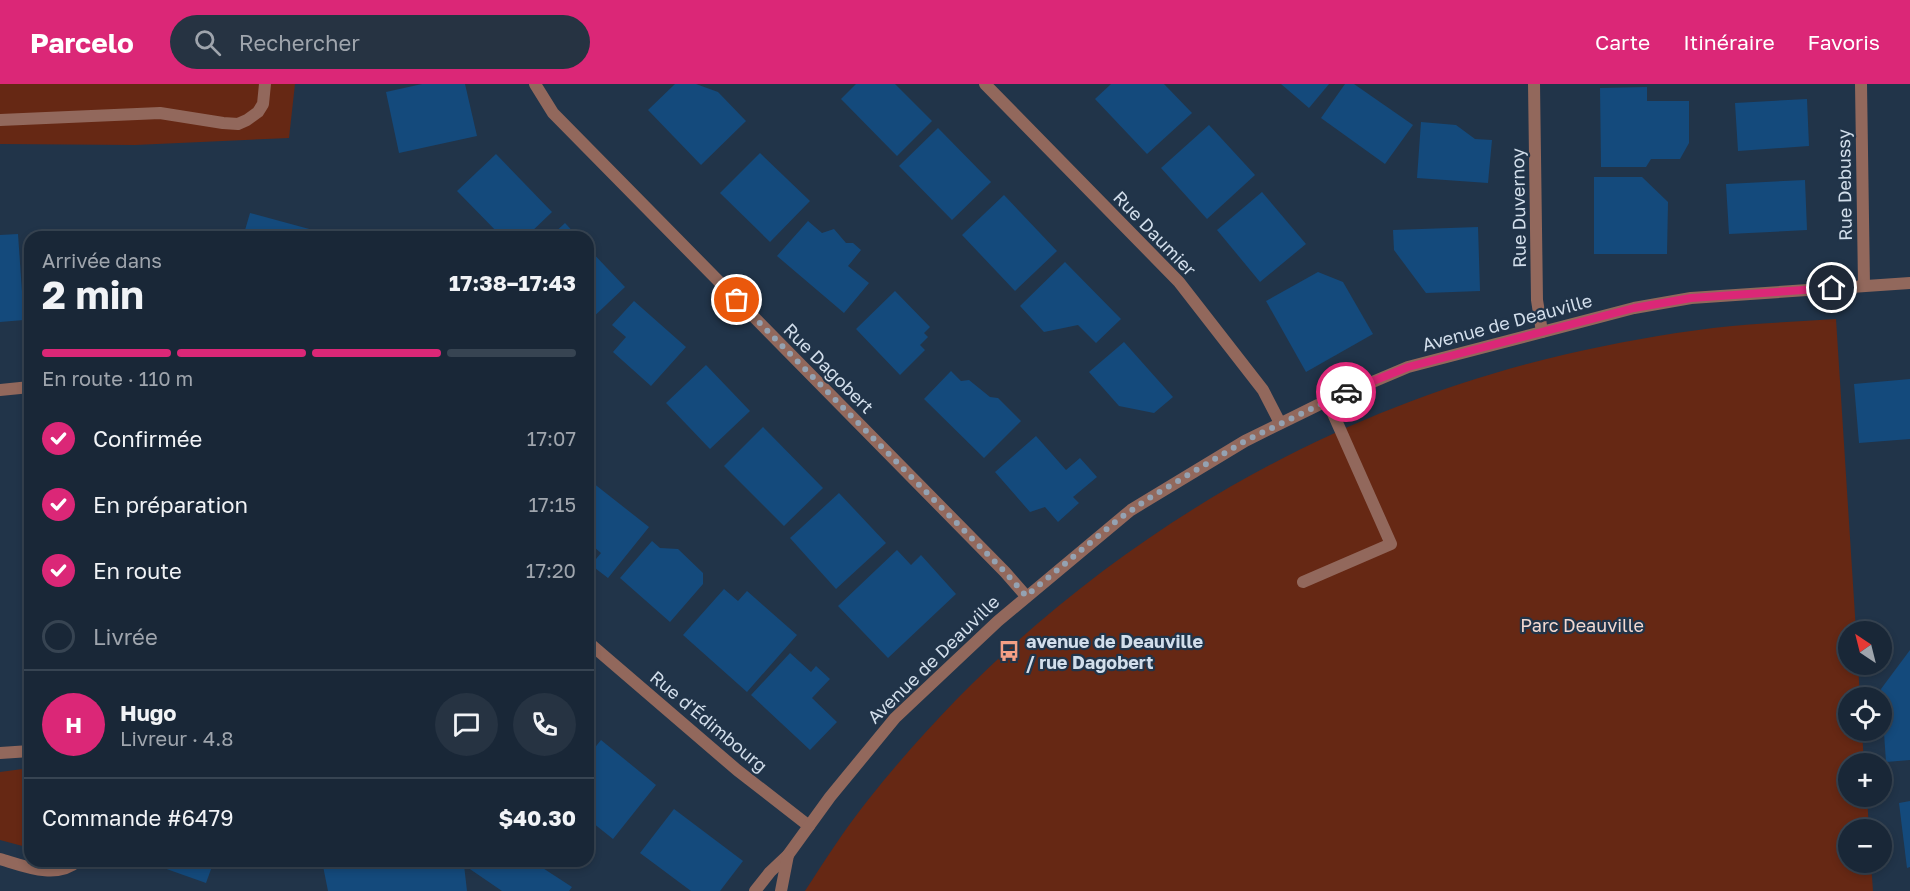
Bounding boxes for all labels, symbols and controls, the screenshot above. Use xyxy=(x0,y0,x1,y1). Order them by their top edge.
search box xyxy=(170,15,590,69)
text: Parcelo xyxy=(30,26,134,59)
icon: search xyxy=(191,26,224,59)
text: Rechercher xyxy=(239,29,360,56)
text: Carte xyxy=(1595,29,1650,55)
text: Itinéraire xyxy=(1683,29,1775,55)
text: Favoris xyxy=(1808,29,1880,55)
street label: Rue Debussy xyxy=(1832,129,1856,241)
street label: Rue Duvernoy xyxy=(1506,148,1530,268)
street label: Rue Daumier xyxy=(1109,186,1201,280)
text: Arrivée dans xyxy=(42,248,162,272)
pin xyxy=(1806,262,1857,313)
text: 17:38–17:43 xyxy=(449,269,576,296)
text: 2 min xyxy=(42,271,144,318)
icon: home xyxy=(1815,271,1848,304)
pin xyxy=(711,274,762,325)
icon: bag xyxy=(720,283,753,316)
street label: Avenue de Deauville xyxy=(1420,289,1594,355)
street label: Rue Dagobert xyxy=(779,318,879,418)
courier xyxy=(1316,362,1376,422)
text: En route · 110 m xyxy=(42,366,193,390)
icon: car xyxy=(1330,376,1363,409)
icon: check xyxy=(42,422,75,455)
text: Confirmée xyxy=(93,425,202,452)
text: 17:07 xyxy=(527,426,576,450)
icon: check xyxy=(42,488,75,521)
text: En préparation xyxy=(93,491,248,518)
text: 17:15 xyxy=(528,492,576,516)
icon: check xyxy=(42,554,75,587)
text: En route xyxy=(93,557,182,584)
text: 17:20 xyxy=(526,558,576,582)
street label: Avenue de Deauville xyxy=(862,590,1004,728)
park label: Parc Deauville xyxy=(1520,614,1644,636)
north arrow xyxy=(1838,621,1892,675)
map controls xyxy=(1838,621,1892,873)
text: Livrée xyxy=(93,623,158,650)
place label: avenue de Deauville / rue Dagobert xyxy=(1026,630,1203,673)
bus stop icon: avenue de Deauville / rue Dagobert xyxy=(997,639,1021,663)
street label: Rue d'Édimbourg xyxy=(646,666,772,776)
button: locate xyxy=(1838,687,1892,741)
button: chat xyxy=(435,693,498,756)
button: phone xyxy=(513,693,576,756)
text: Hugo xyxy=(120,699,177,726)
text: H xyxy=(65,711,82,738)
text: Livreur · 4.8 xyxy=(120,726,233,750)
button: + xyxy=(1838,753,1892,807)
text: Commande #6479 xyxy=(42,804,234,831)
text: $40.30 xyxy=(498,804,576,831)
button: − xyxy=(1838,819,1892,873)

